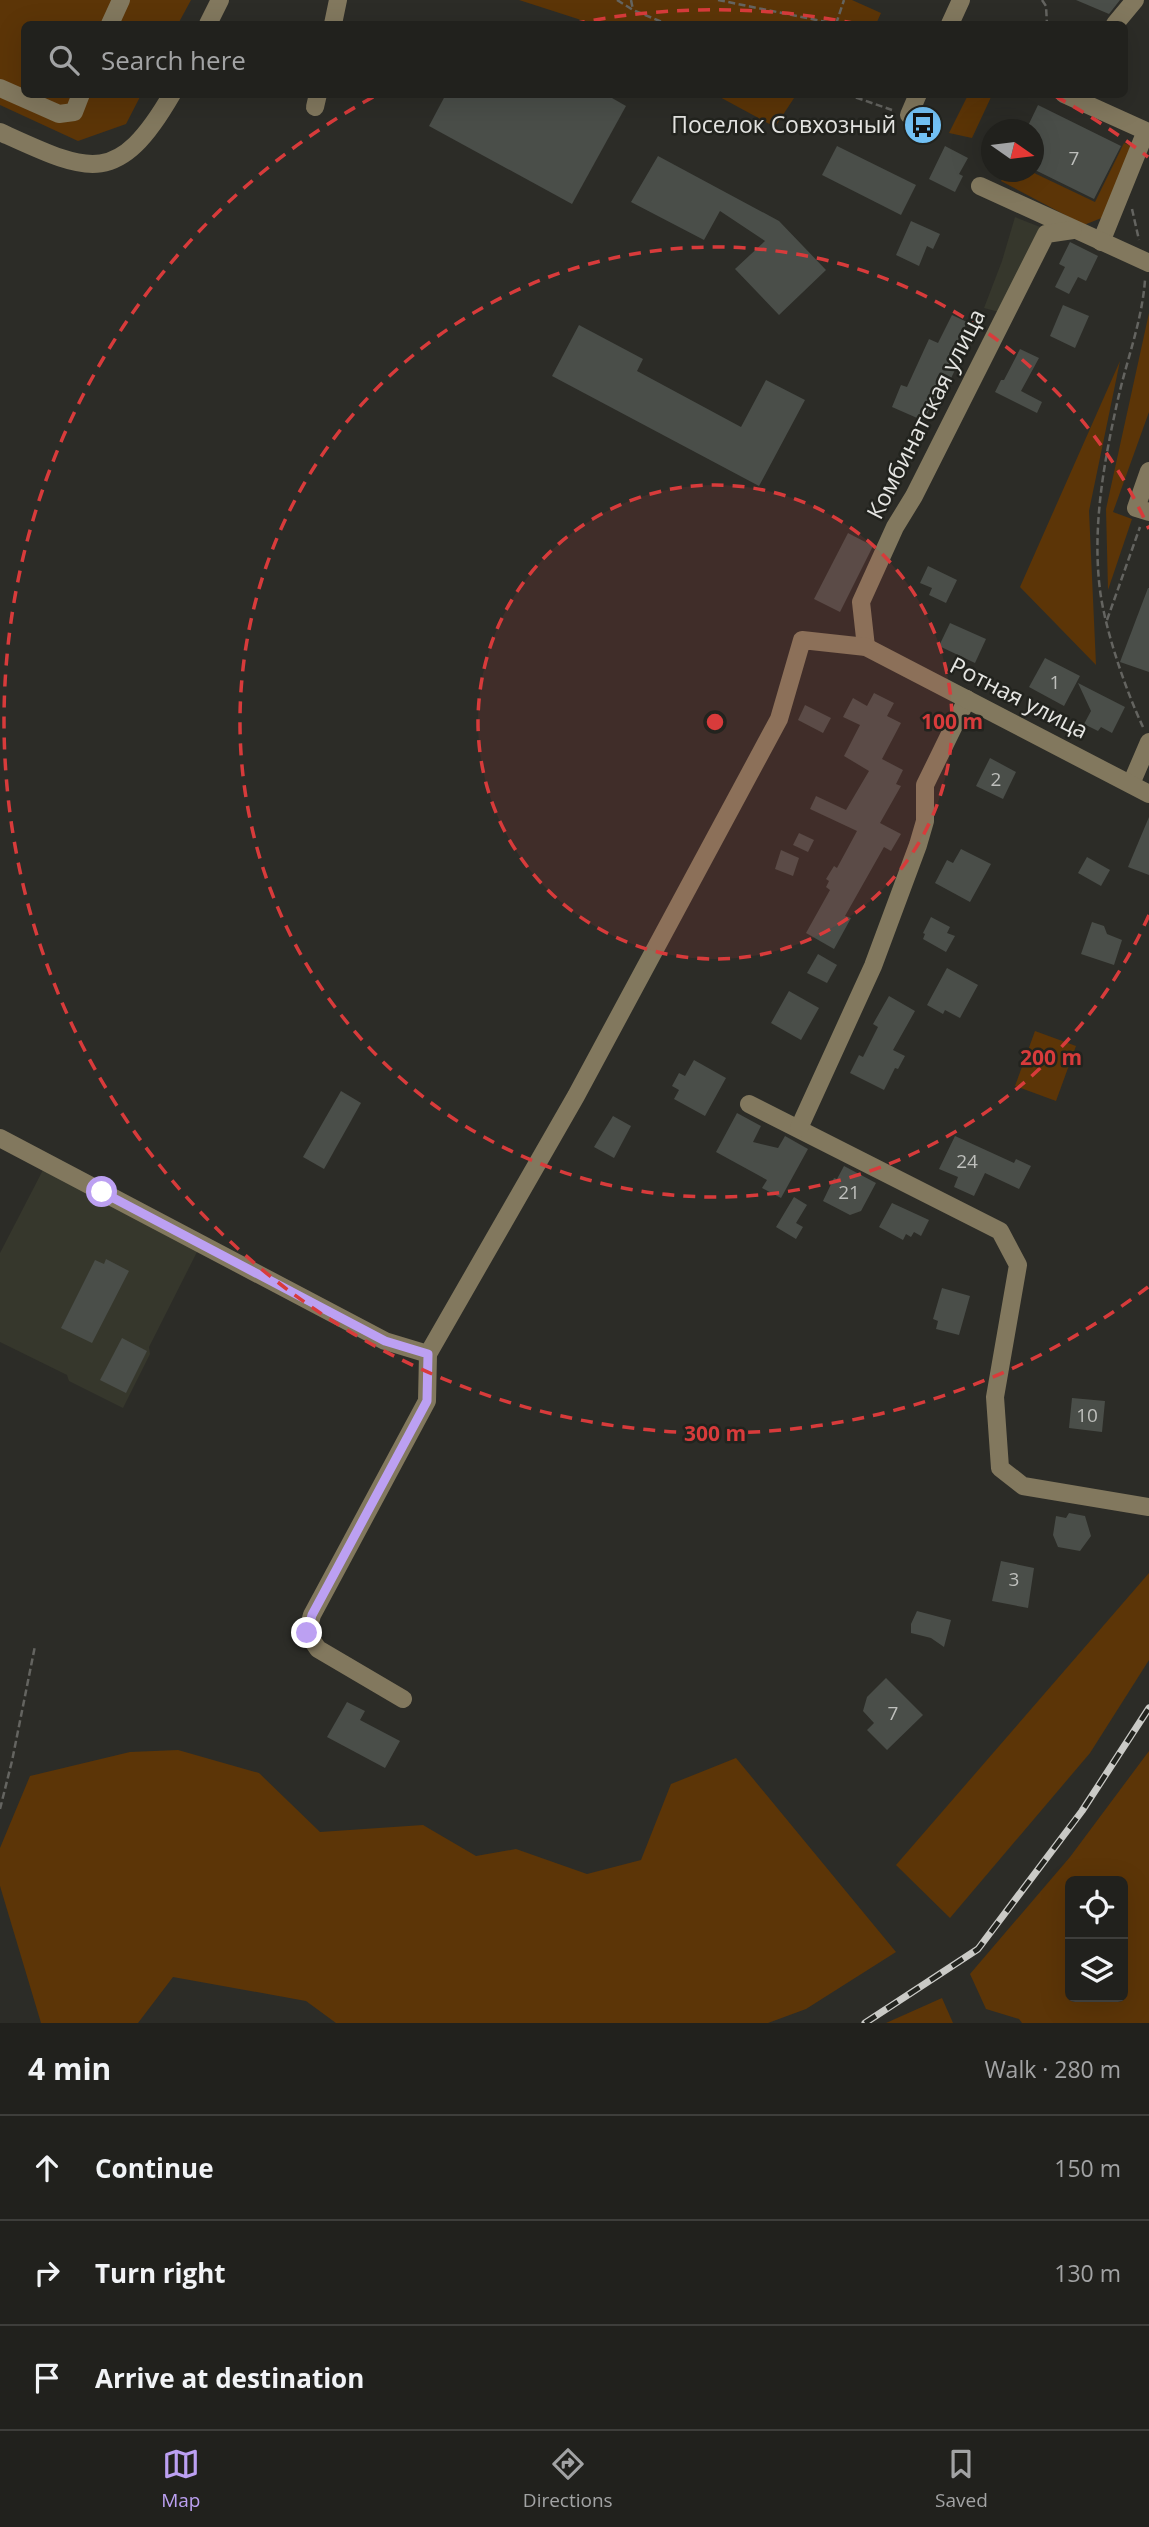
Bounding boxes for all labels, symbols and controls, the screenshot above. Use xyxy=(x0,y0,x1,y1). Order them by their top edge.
search box xyxy=(21,21,1128,98)
icon: search xyxy=(45,41,83,79)
text: Search here xyxy=(101,42,246,78)
bus stop icon: Поселок Совхозный xyxy=(902,104,944,146)
place label: Поселок Совхозный xyxy=(671,108,896,140)
north arrow xyxy=(981,119,1044,182)
house number: 7 xyxy=(1069,145,1079,171)
street label: Комбинатская улица xyxy=(858,303,992,524)
street label: Ротная улица xyxy=(945,649,1094,746)
house number: 1 xyxy=(1050,669,1060,695)
text: 100 m xyxy=(921,707,983,735)
centre of rings xyxy=(703,710,727,734)
house number: 2 xyxy=(991,766,1001,792)
text: 200 m xyxy=(1020,1043,1082,1071)
house number: 24 xyxy=(956,1148,978,1174)
route start xyxy=(86,1176,117,1207)
house number: 21 xyxy=(838,1179,860,1205)
house number: 10 xyxy=(1076,1402,1098,1428)
text: 300 m xyxy=(684,1419,746,1447)
house number: 3 xyxy=(1009,1566,1019,1592)
route end xyxy=(291,1617,322,1648)
house number: 7 xyxy=(888,1700,898,1726)
map controls xyxy=(1065,1876,1128,2002)
button: locate xyxy=(1065,1876,1128,1939)
button: layers xyxy=(1065,1939,1128,2002)
text: 4 min xyxy=(28,2048,111,2089)
text: Walk · 280 m xyxy=(984,2053,1121,2085)
icon: ahead xyxy=(28,2149,66,2187)
text: Continue xyxy=(95,2150,214,2186)
text: 150 m xyxy=(1054,2152,1121,2184)
icon: right xyxy=(28,2254,66,2292)
text: Turn right xyxy=(95,2255,226,2291)
text: 130 m xyxy=(1054,2257,1121,2289)
icon: arrive xyxy=(28,2359,66,2397)
text: Arrive at destination xyxy=(95,2360,364,2396)
tab: Map xyxy=(161,2445,200,2513)
tab: Directions xyxy=(523,2445,613,2513)
tab: Saved xyxy=(935,2445,988,2513)

